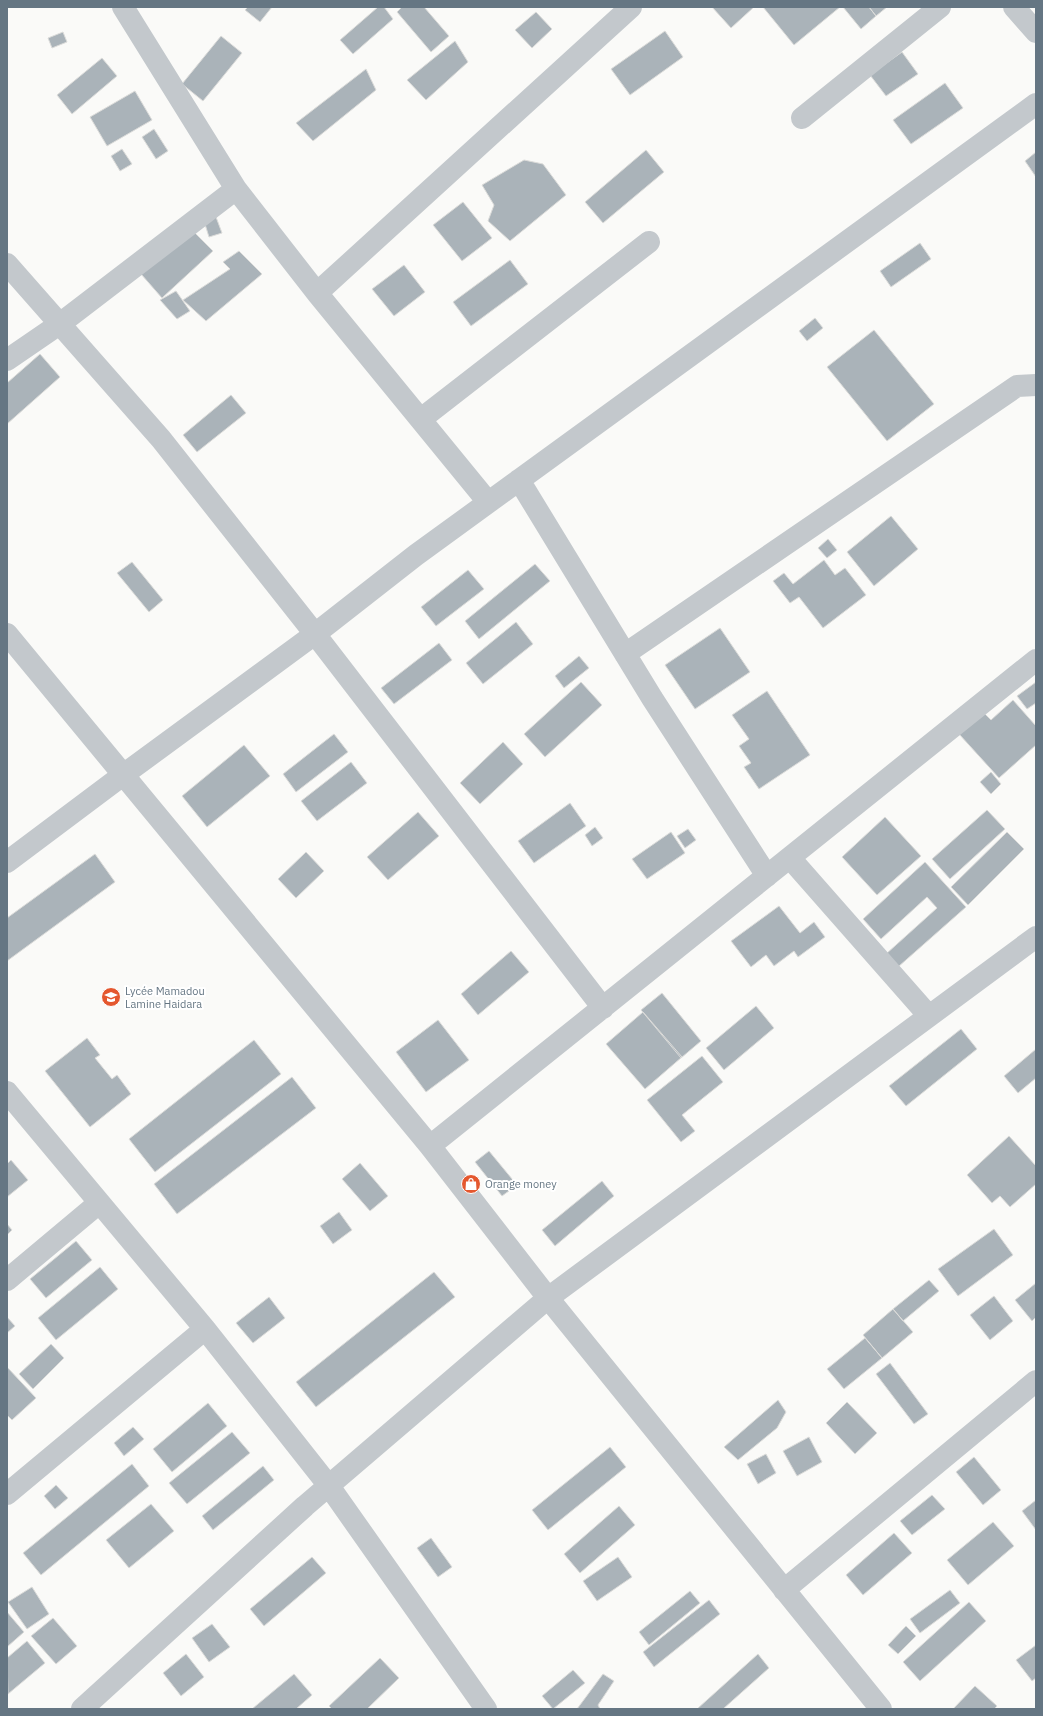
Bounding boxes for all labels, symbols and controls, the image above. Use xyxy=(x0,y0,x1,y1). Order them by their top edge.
place label: Lycée Mamadou Lamine Haidara xyxy=(125,984,205,1011)
school or university icon: Lycée Mamadou Lamine Haidara xyxy=(100,986,122,1008)
shop icon: Orange money xyxy=(460,1173,482,1195)
place label: Orange money xyxy=(485,1177,557,1191)

